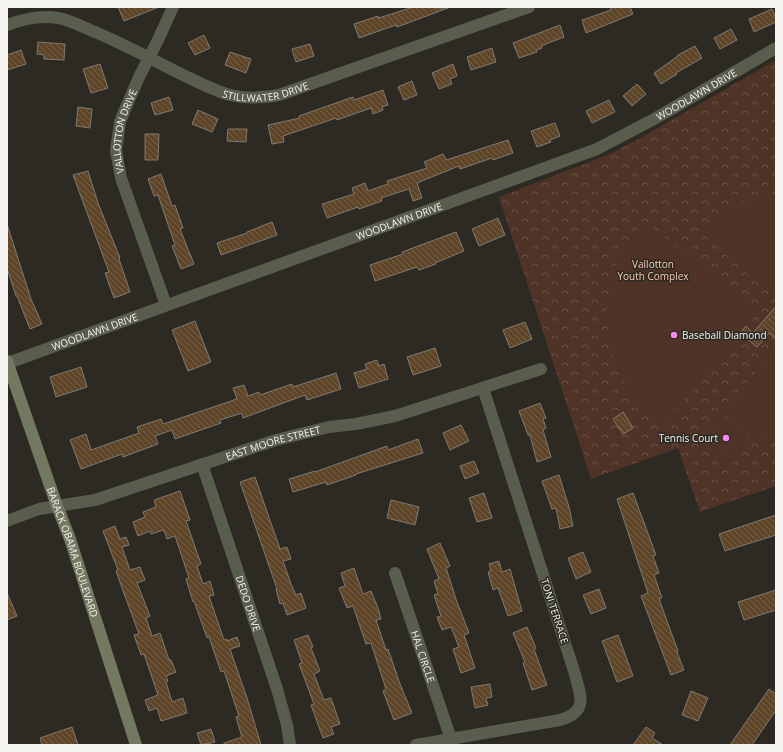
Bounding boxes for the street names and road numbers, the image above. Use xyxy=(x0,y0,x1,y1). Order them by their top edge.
street label: WOODLAWN DRIVE xyxy=(654,66,739,123)
street label: STILLWATER DRIVE xyxy=(221,78,310,105)
street label: VALLOTTON DRIVE xyxy=(109,87,140,175)
street label: WOODLAWN DRIVE xyxy=(354,199,444,243)
street label: WOODLAWN DRIVE xyxy=(49,310,140,354)
street label: EAST MOORE STREET xyxy=(224,422,322,463)
street label: BARACK OBAMA BOULEVARD xyxy=(44,485,102,619)
street label: DEDO DRIVE xyxy=(233,574,264,633)
street label: TONI TERRACE xyxy=(538,577,572,645)
street label: HAL CIRCLE xyxy=(408,629,438,684)

